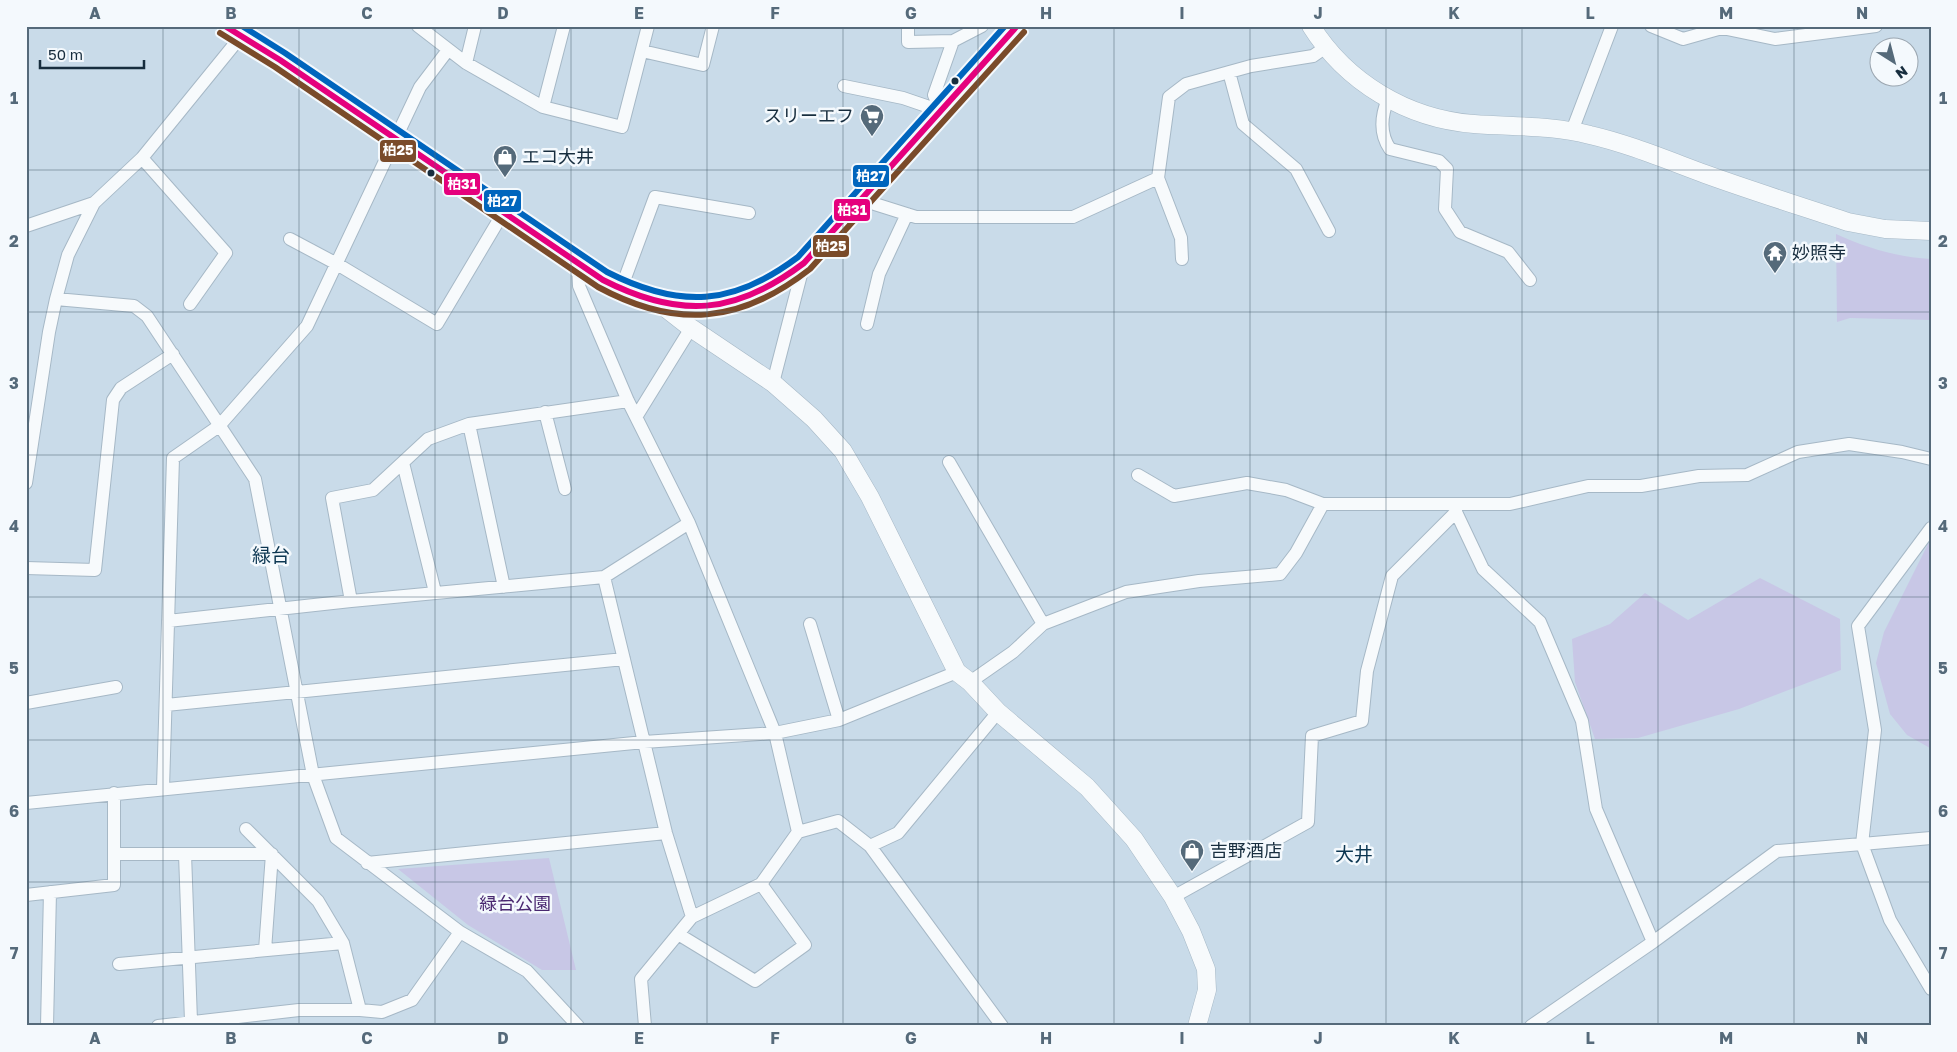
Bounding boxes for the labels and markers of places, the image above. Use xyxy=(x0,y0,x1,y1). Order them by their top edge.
unlabelled marker xyxy=(950,76,960,86)
supermarket icon: スリーエフ xyxy=(859,103,885,137)
place label: スリーエフ xyxy=(764,104,854,126)
shop icon: エコ大井 xyxy=(492,144,518,178)
place label: エコ大井 xyxy=(522,145,594,167)
unlabelled marker xyxy=(426,168,436,178)
temple icon: 妙照寺 xyxy=(1762,240,1788,274)
place label: 妙照寺 xyxy=(1792,241,1846,263)
shop icon: 吉野酒店 xyxy=(1179,838,1205,872)
place label: 吉野酒店 xyxy=(1210,839,1282,861)

